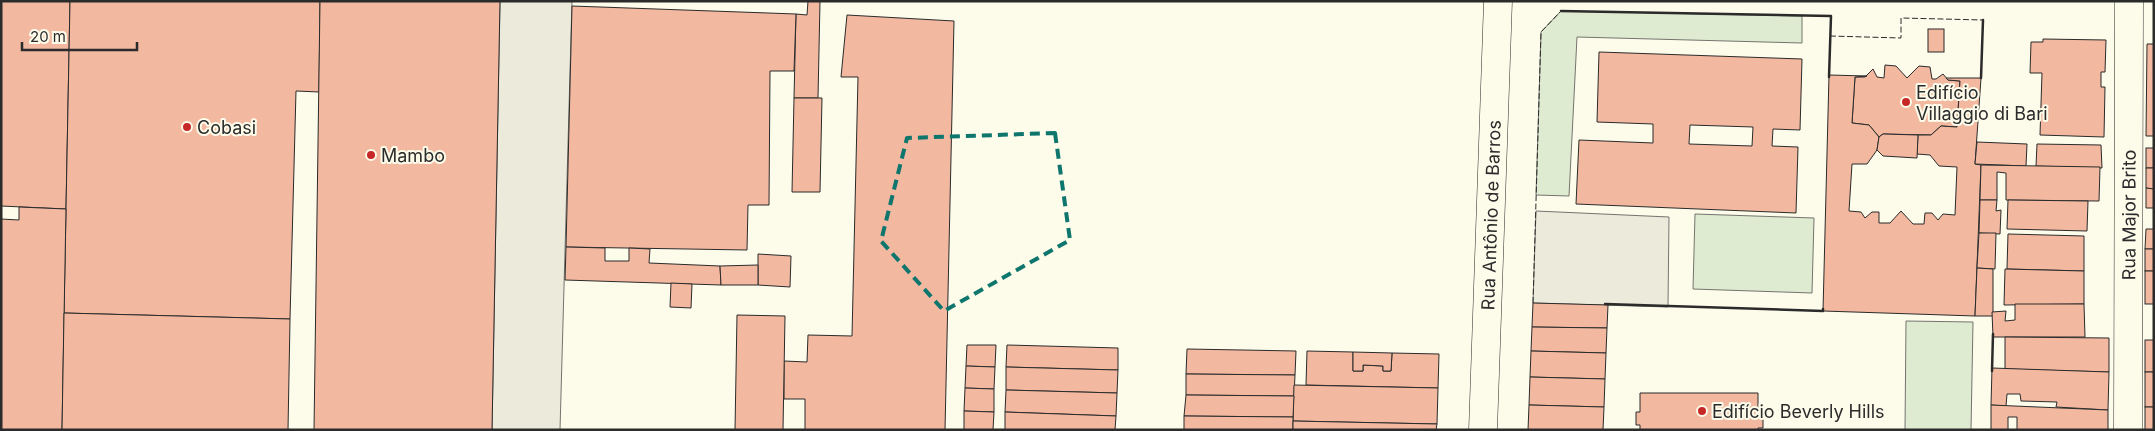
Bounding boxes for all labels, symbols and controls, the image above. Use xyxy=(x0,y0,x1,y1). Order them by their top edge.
scale bar xyxy=(22,20,138,52)
text: 20 m xyxy=(30,27,66,46)
place label: Edifício Villaggio di Bari xyxy=(1916,82,2048,124)
marker: Edifício Villaggio di Bari xyxy=(1900,96,1912,108)
place label: Cobasi xyxy=(197,117,256,138)
street label: Rua Antônio de Barros xyxy=(1477,120,1504,311)
marker: Cobasi xyxy=(181,121,193,133)
place label: Mambo xyxy=(381,145,445,166)
marker: Mambo xyxy=(365,149,377,161)
street label: Rua Major Brito xyxy=(2118,150,2139,280)
place label: Edifício Beverly Hills xyxy=(1712,401,1885,422)
marker: Edifício Beverly Hills xyxy=(1696,405,1708,417)

